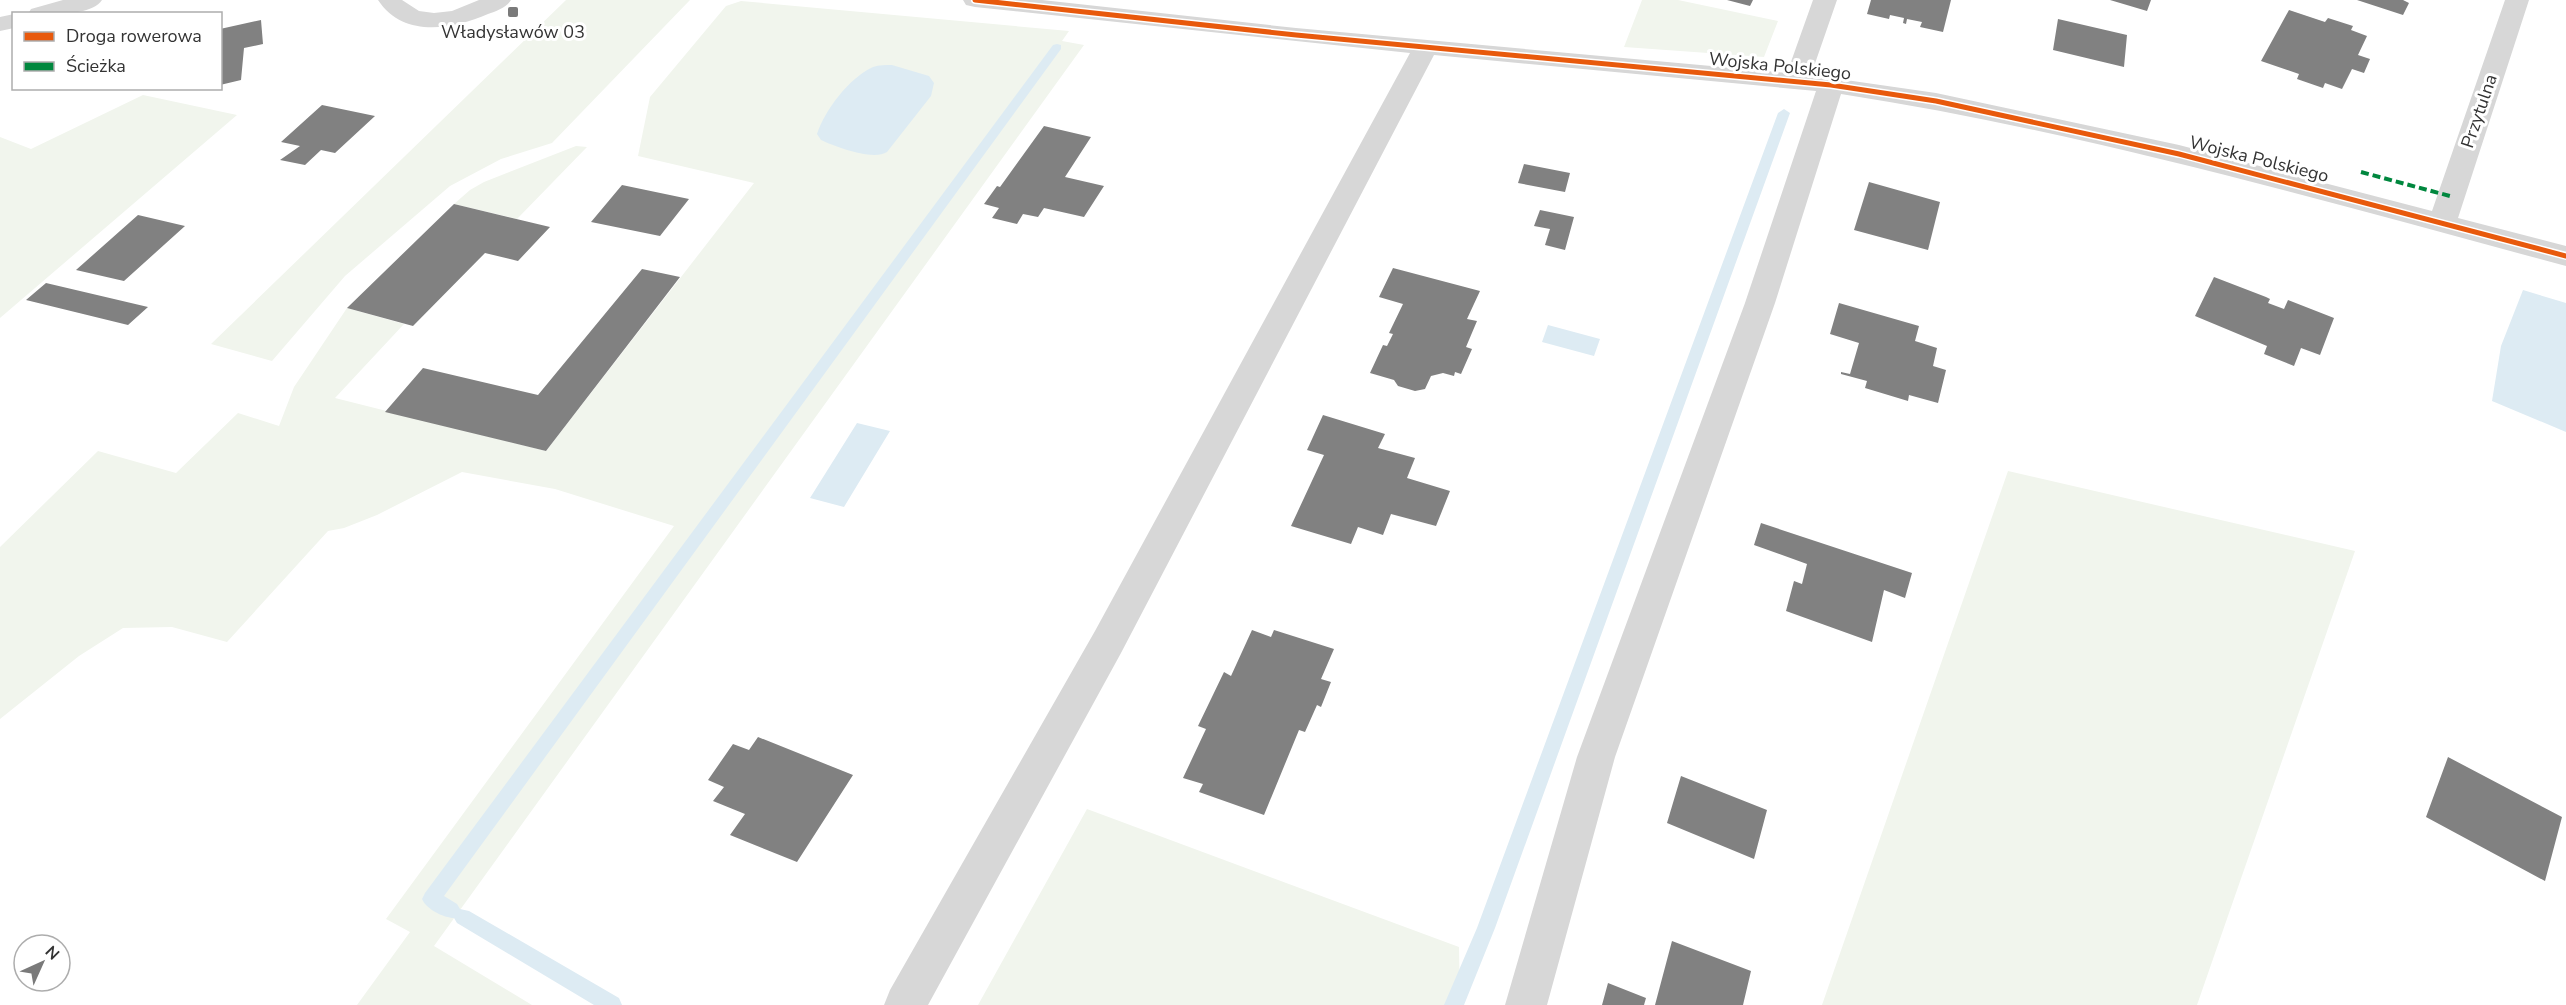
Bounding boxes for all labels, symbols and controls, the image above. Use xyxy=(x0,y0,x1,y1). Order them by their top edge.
marker: Władysławów 03 xyxy=(506,5,520,19)
legend xyxy=(12,12,222,90)
place label: Władysławów 03 xyxy=(441,20,585,44)
text: Droga rowerowa xyxy=(66,24,202,48)
street label: Wojska Polskiego xyxy=(1708,47,1852,85)
text: Ścieżka xyxy=(66,54,126,78)
street label: Przytulna xyxy=(2455,71,2503,151)
street label: Wojska Polskiego xyxy=(2187,130,2331,188)
north arrow xyxy=(12,933,72,993)
text: N xyxy=(40,941,64,965)

